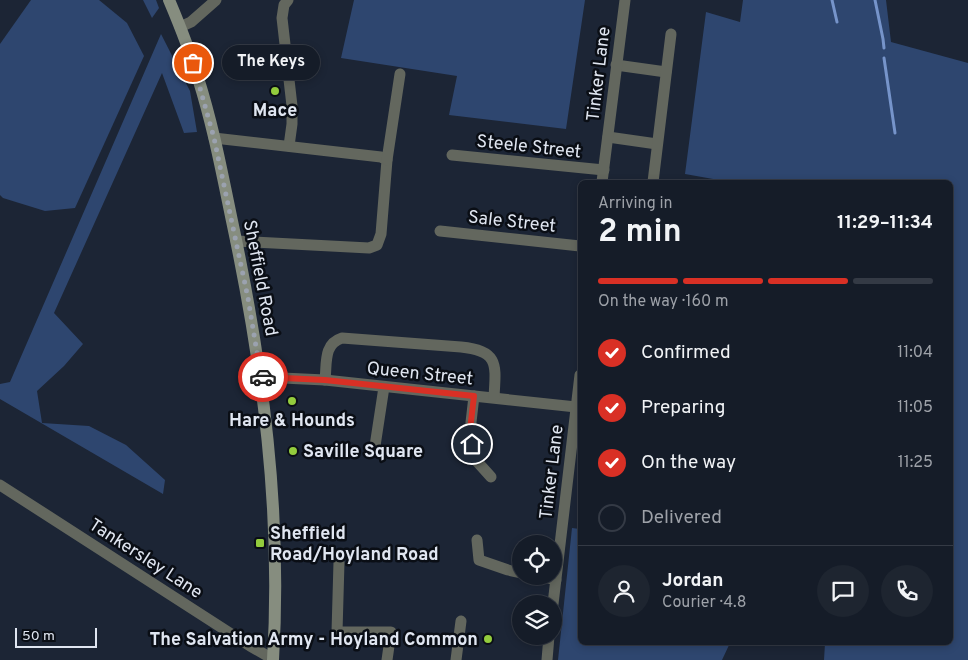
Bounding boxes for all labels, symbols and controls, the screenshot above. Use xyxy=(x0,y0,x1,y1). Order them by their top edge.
street label: Tinker Lane xyxy=(582,26,617,123)
pin xyxy=(172,42,214,84)
callout: The Keys xyxy=(223,46,320,80)
icon: bag xyxy=(179,49,207,77)
text: The Keys xyxy=(237,52,305,72)
marker: Mace xyxy=(269,85,281,97)
place label: Mace xyxy=(253,100,297,123)
street label: Steele Street xyxy=(475,131,582,164)
text: Arriving in xyxy=(598,194,673,214)
street label: Sale Street xyxy=(467,206,557,239)
text: 11:29–11:34 xyxy=(837,211,933,235)
text: 2 min xyxy=(598,213,682,253)
street label: Sheffield Road xyxy=(237,218,282,338)
text: On the way · 160 m xyxy=(598,292,729,312)
icon: check xyxy=(598,339,626,367)
text: Confirmed xyxy=(641,341,731,365)
text: 11:04 xyxy=(897,343,933,363)
courier xyxy=(238,352,288,402)
street label: Queen Street xyxy=(365,357,474,392)
icon: car xyxy=(249,363,277,391)
icon: check xyxy=(598,394,626,422)
marker: Hare & Hounds xyxy=(286,395,298,407)
text: Preparing xyxy=(641,396,725,420)
text: 11:05 xyxy=(897,398,933,418)
place label: Hare & Hounds xyxy=(229,410,355,433)
pin xyxy=(451,423,493,465)
street label: Tinker Lane xyxy=(535,424,570,521)
icon: home xyxy=(458,430,486,458)
place label: Saville Square xyxy=(303,441,423,464)
marker: Saville Square xyxy=(287,445,299,457)
icon: check xyxy=(598,449,626,477)
text: On the way xyxy=(641,451,736,475)
text: 11:25 xyxy=(898,453,933,473)
text: Delivered xyxy=(641,506,722,530)
street label: Tankersley Lane xyxy=(84,514,206,605)
place label: Sheffield Road/Hoyland Road xyxy=(270,523,439,567)
map controls xyxy=(512,535,562,645)
button: locate xyxy=(512,535,562,585)
marker: Sheffield Road/Hoyland Road xyxy=(254,537,266,549)
button: person xyxy=(598,565,650,617)
button: chat xyxy=(817,565,869,617)
button: phone xyxy=(881,565,933,617)
text: Jordan xyxy=(662,569,724,593)
text: Courier · 4.8 xyxy=(662,593,746,613)
button: layers xyxy=(512,595,562,645)
scale bar xyxy=(15,625,98,648)
text: 50 m xyxy=(22,628,55,645)
place label: The Salvation Army - Hoyland Common xyxy=(149,629,478,652)
marker: The Salvation Army - Hoyland Common xyxy=(482,633,494,645)

